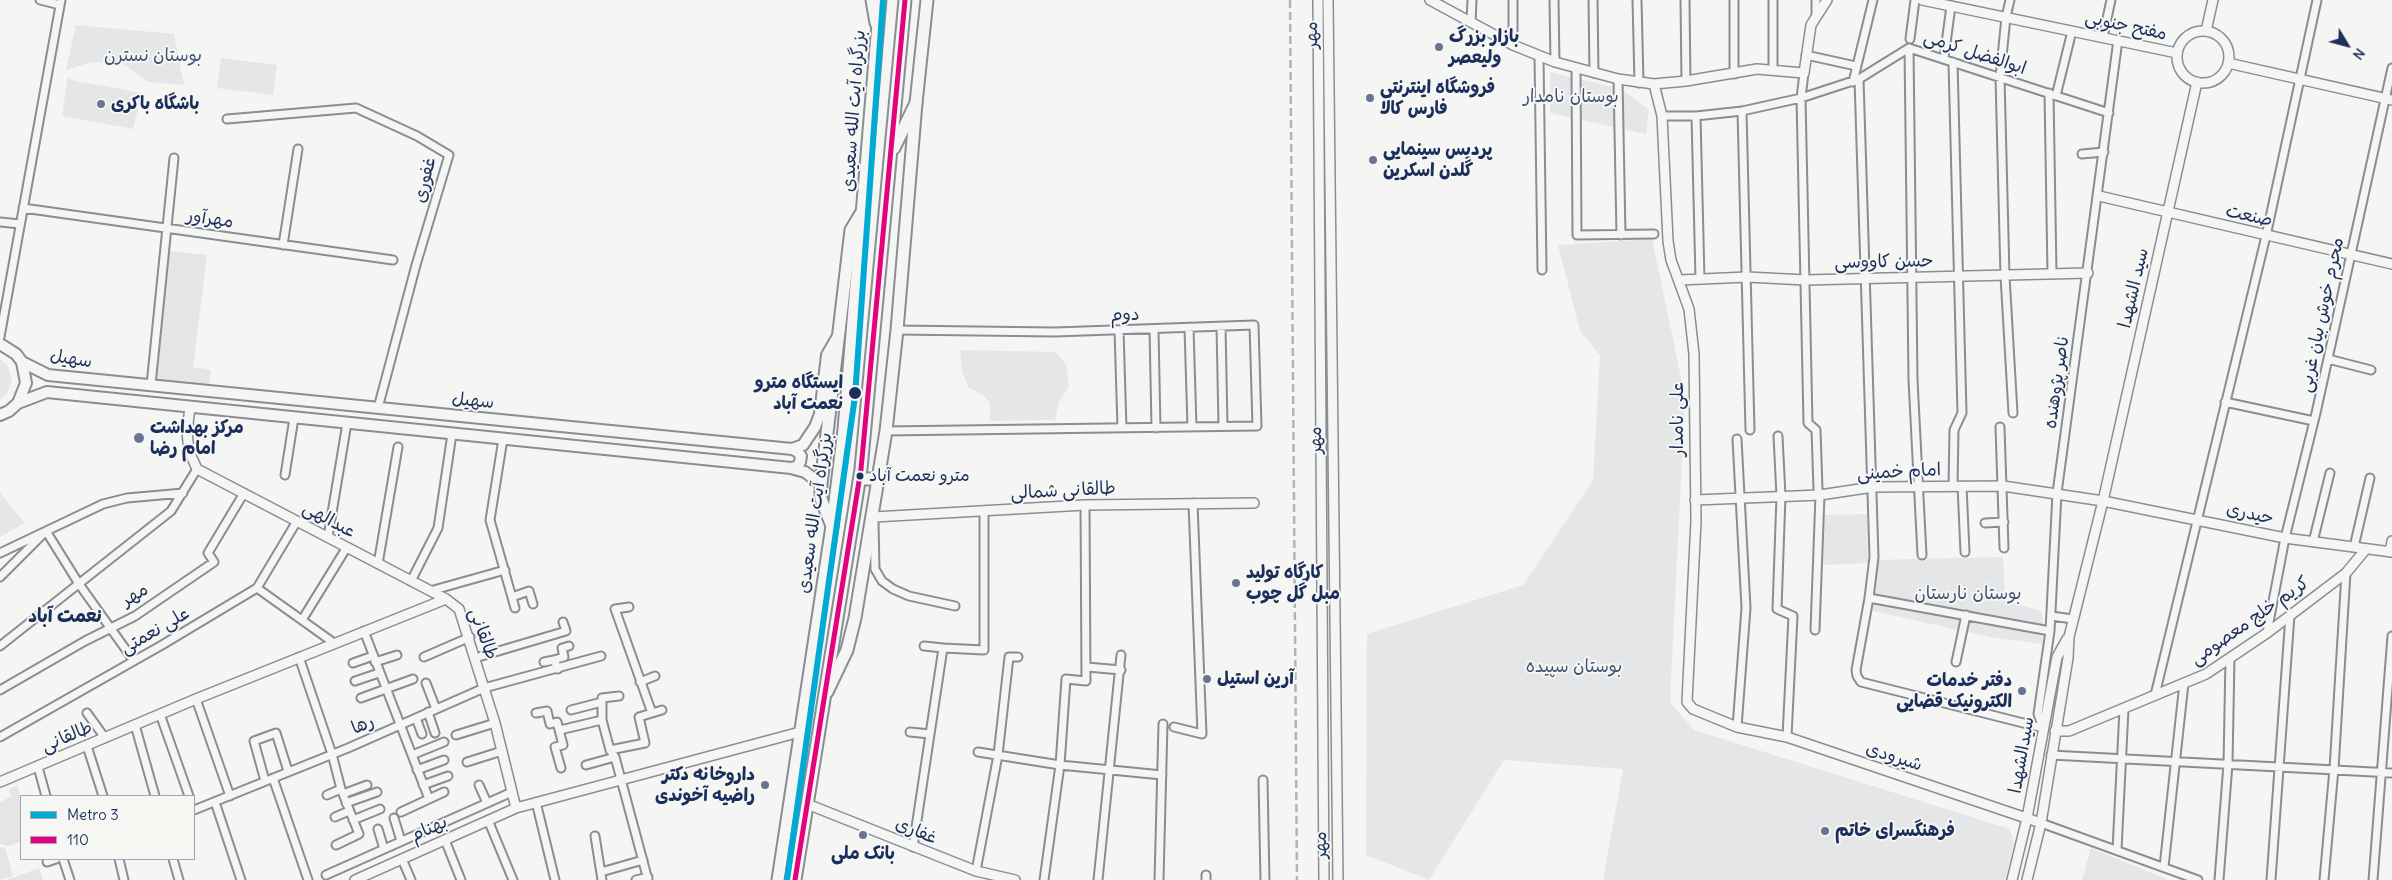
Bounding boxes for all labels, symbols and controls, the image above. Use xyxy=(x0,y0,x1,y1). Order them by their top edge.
street label: مفتح جنوبی xyxy=(2083,7,2169,45)
north arrow xyxy=(2322,20,2372,70)
street label: مهر xyxy=(1301,21,1323,49)
place label: بازار بزرگ ولیعصر xyxy=(1449,26,1519,68)
street label: ابوالفضل کرمی xyxy=(1921,26,2029,80)
street label: بزرگراه آیت الله سعیدی xyxy=(838,29,870,193)
marker: بازار بزرگ ولیعصر xyxy=(1433,41,1445,53)
park label: بوستان نسترن xyxy=(104,45,202,67)
text: N xyxy=(2349,45,2369,63)
place label: فروشگاه اینترنتی فارس کالا xyxy=(1380,77,1495,120)
park label: بوستان نامدار xyxy=(1523,86,1619,108)
marker: فروشگاه اینترنتی فارس کالا xyxy=(1364,92,1376,104)
place label: باشگاه باکری xyxy=(111,93,200,115)
marker: باشگاه باکری xyxy=(95,98,107,110)
place label: پردیس سینمایی گلدن اسکرین xyxy=(1383,139,1492,182)
marker: پردیس سینمایی گلدن اسکرین xyxy=(1367,154,1379,166)
street label: غفوری xyxy=(409,155,441,205)
street label: صنعت xyxy=(2223,200,2275,232)
street label: مهرآور xyxy=(185,205,235,233)
street label: محرم خوش بیان غربی xyxy=(2295,235,2349,395)
street label: سید الشهدا xyxy=(2114,246,2154,330)
street label: حسن کاووسی xyxy=(1834,250,1934,274)
street label: دوم xyxy=(1110,304,1140,326)
street label: ناصر پژوهنده xyxy=(2040,334,2074,430)
street label: سهیل xyxy=(48,345,94,373)
place label: ایستگاه مترو نعمت آباد xyxy=(755,372,843,414)
street label: علی نامدار xyxy=(1667,382,1689,456)
marker: ایستگاه مترو نعمت آباد xyxy=(847,385,863,401)
street label: سهیل xyxy=(451,388,495,414)
place label: مرکز بهداشت امام رضا xyxy=(150,417,244,459)
street label: مهر xyxy=(1305,426,1327,454)
marker: مرکز بهداشت امام رضا xyxy=(132,431,146,445)
street label: بزرگراه آیت الله سعیدی xyxy=(793,431,837,595)
street label: امام خمینی xyxy=(1856,459,1942,485)
place label: مترو نعمت آباد xyxy=(869,466,970,486)
marker: مترو نعمت آباد xyxy=(855,471,865,481)
street label: طالقانی شمالی xyxy=(1010,477,1116,505)
street label: عبدالهی xyxy=(299,497,359,543)
street label: حیدری xyxy=(2224,498,2276,530)
place label: کارگاه تولید مبل گل چوب xyxy=(1246,562,1340,604)
street label: کریم خلج معصومی xyxy=(2186,572,2314,670)
marker: کارگاه تولید مبل گل چوب xyxy=(1230,577,1242,589)
street label: مهر xyxy=(118,579,152,611)
park label: بوستان نارستان xyxy=(1914,583,2022,605)
street label: علی نعمتی xyxy=(117,603,193,659)
street label: طالقانی xyxy=(464,605,502,663)
district label: نعمت آباد xyxy=(28,606,102,628)
park label: بوستان سپیده xyxy=(1526,656,1622,678)
place label: آرین استیل xyxy=(1217,668,1294,690)
place label: دفتر خدمات الکترونیک قضایی xyxy=(1896,670,2012,712)
marker: آرین استیل xyxy=(1201,673,1213,685)
marker: دفتر خدمات الکترونیک قضایی xyxy=(2016,685,2028,697)
street label: رها xyxy=(348,711,378,739)
street label: سیدالشهدا xyxy=(2005,715,2039,795)
street label: طالقانی xyxy=(38,717,96,757)
street label: شیرودی xyxy=(1863,738,1925,776)
place label: داروخانه دکتر راضیه آخوندی xyxy=(655,764,755,806)
marker: داروخانه دکتر راضیه آخوندی xyxy=(759,779,771,791)
legend xyxy=(20,795,195,860)
text: Metro 3 xyxy=(67,805,119,824)
street label: بهنام xyxy=(407,811,451,847)
street label: غفاری xyxy=(892,813,940,849)
place label: فرهنگسرای خاتم xyxy=(1835,820,1955,842)
marker: فرهنگسرای خاتم xyxy=(1819,825,1831,837)
marker: بانک ملی xyxy=(857,829,869,841)
text: 110 xyxy=(67,830,89,849)
street label: مهر xyxy=(1310,831,1332,859)
place label: بانک ملی xyxy=(831,843,895,865)

